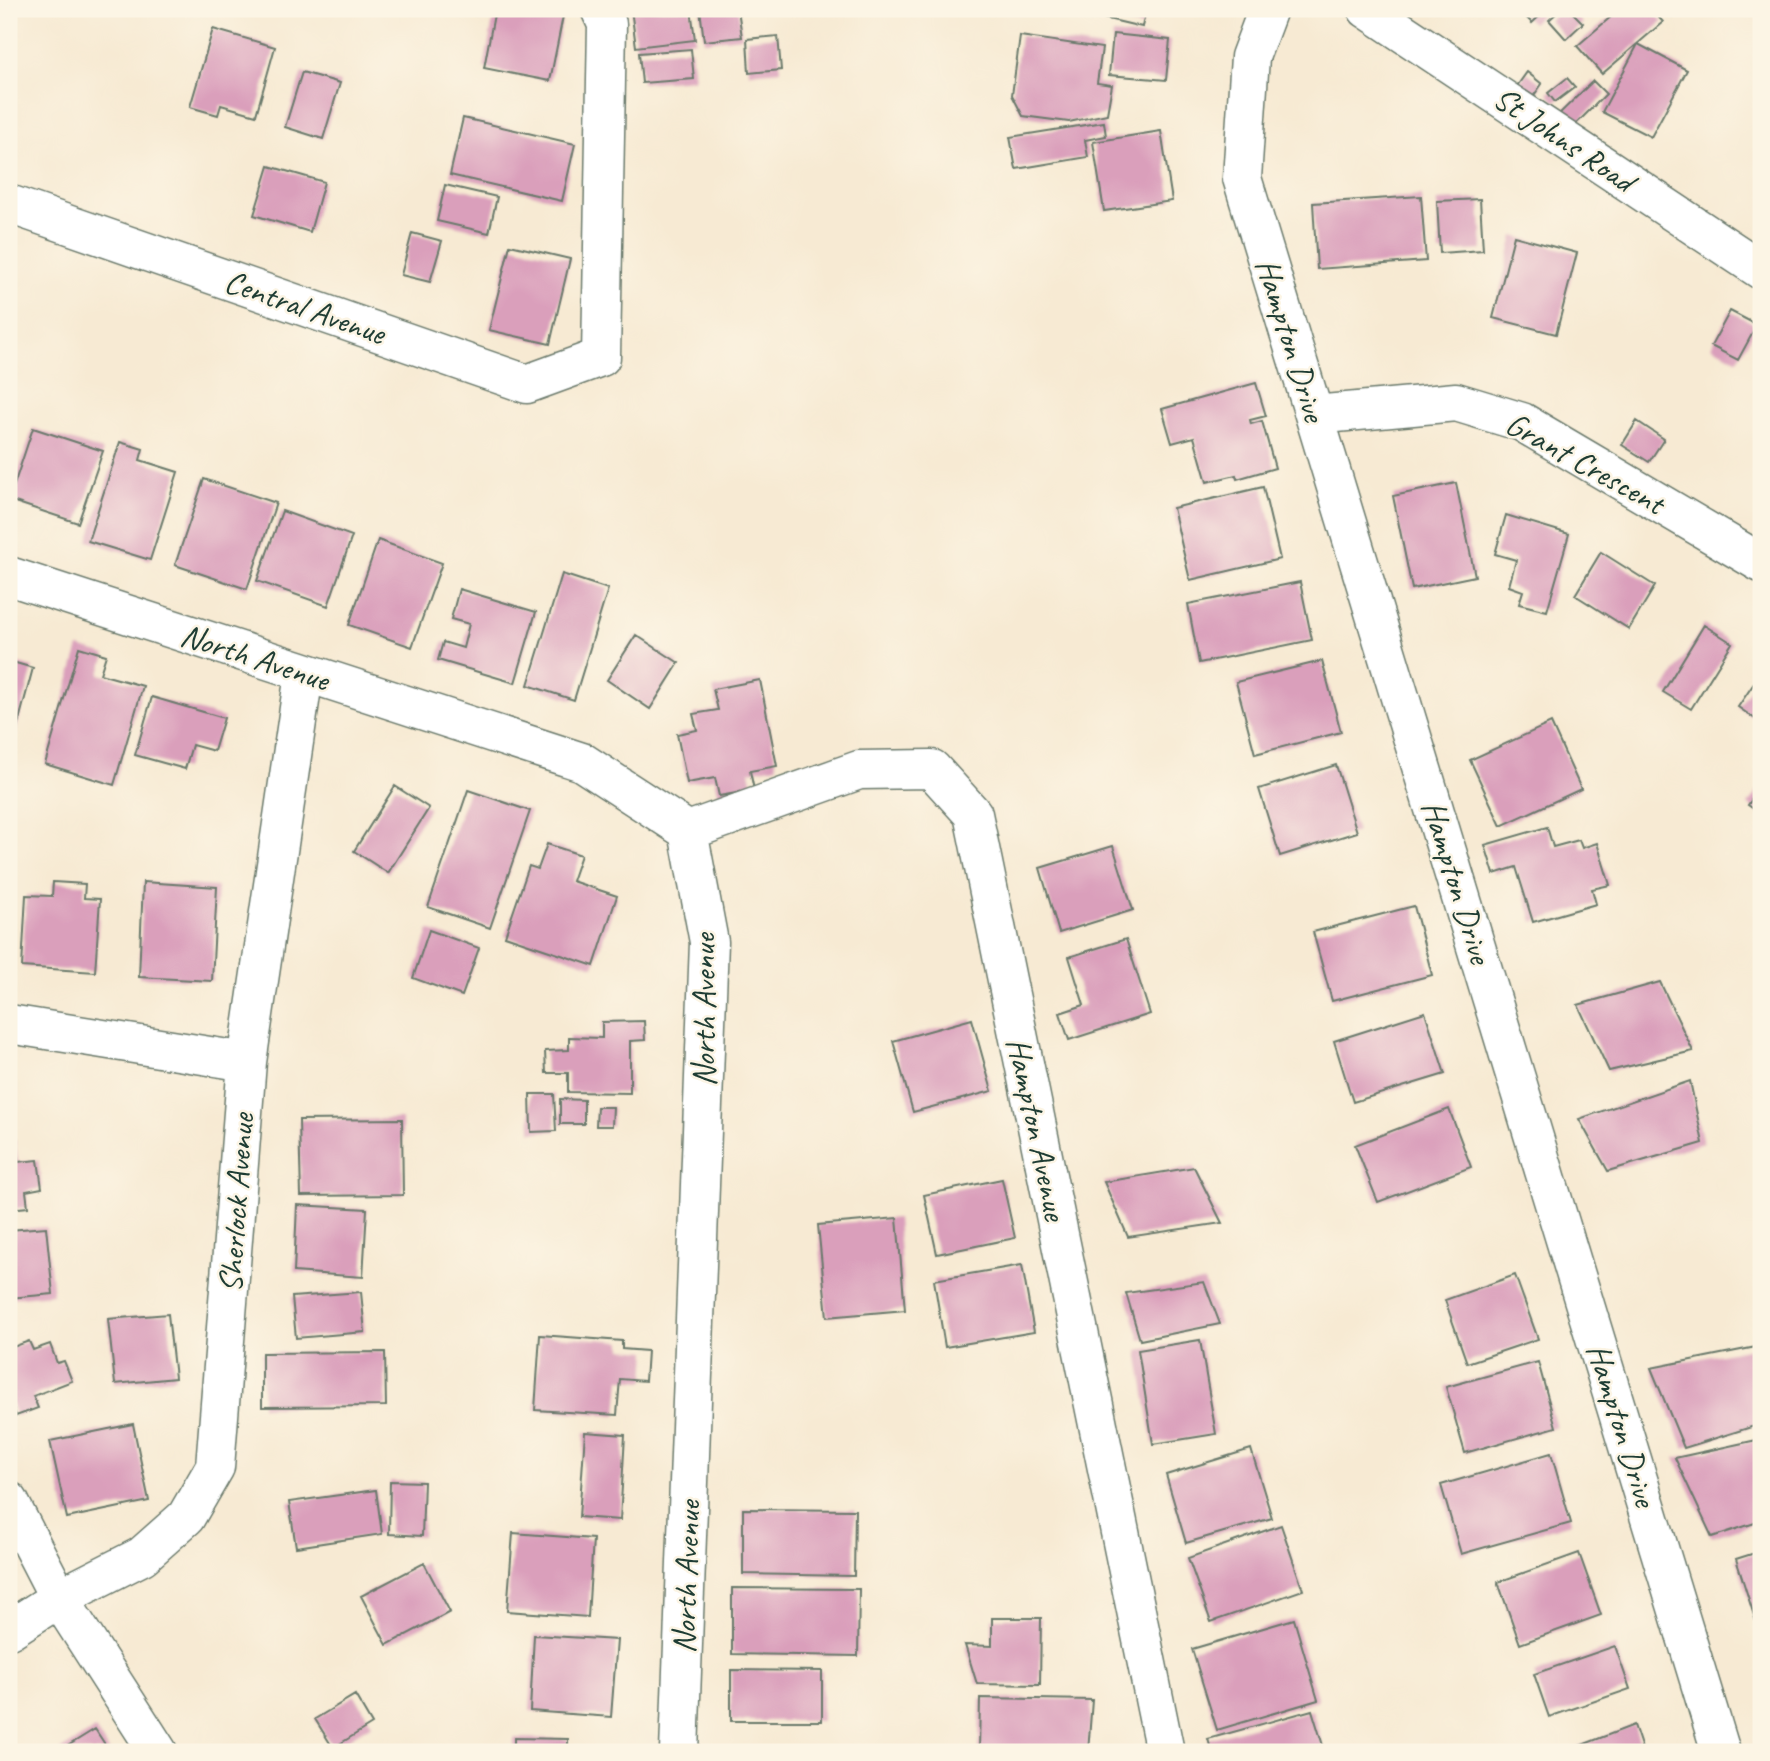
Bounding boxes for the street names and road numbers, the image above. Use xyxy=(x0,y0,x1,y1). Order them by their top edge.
street label: St Johns Road xyxy=(1486,77,1647,204)
street label: Hampton Drive xyxy=(1246,253,1336,429)
street label: Central Avenue xyxy=(219,260,393,355)
street label: Grant Crescent xyxy=(1498,402,1674,525)
street label: North Avenue xyxy=(176,613,336,701)
street label: Hampton Drive xyxy=(1412,795,1502,971)
street label: North Avenue xyxy=(683,931,725,1087)
street label: Hampton Avenue xyxy=(997,1034,1077,1226)
street label: Sherlock Avenue xyxy=(209,1110,263,1294)
street label: Hampton Drive xyxy=(1577,1338,1667,1514)
street label: North Avenue xyxy=(662,1498,710,1654)

